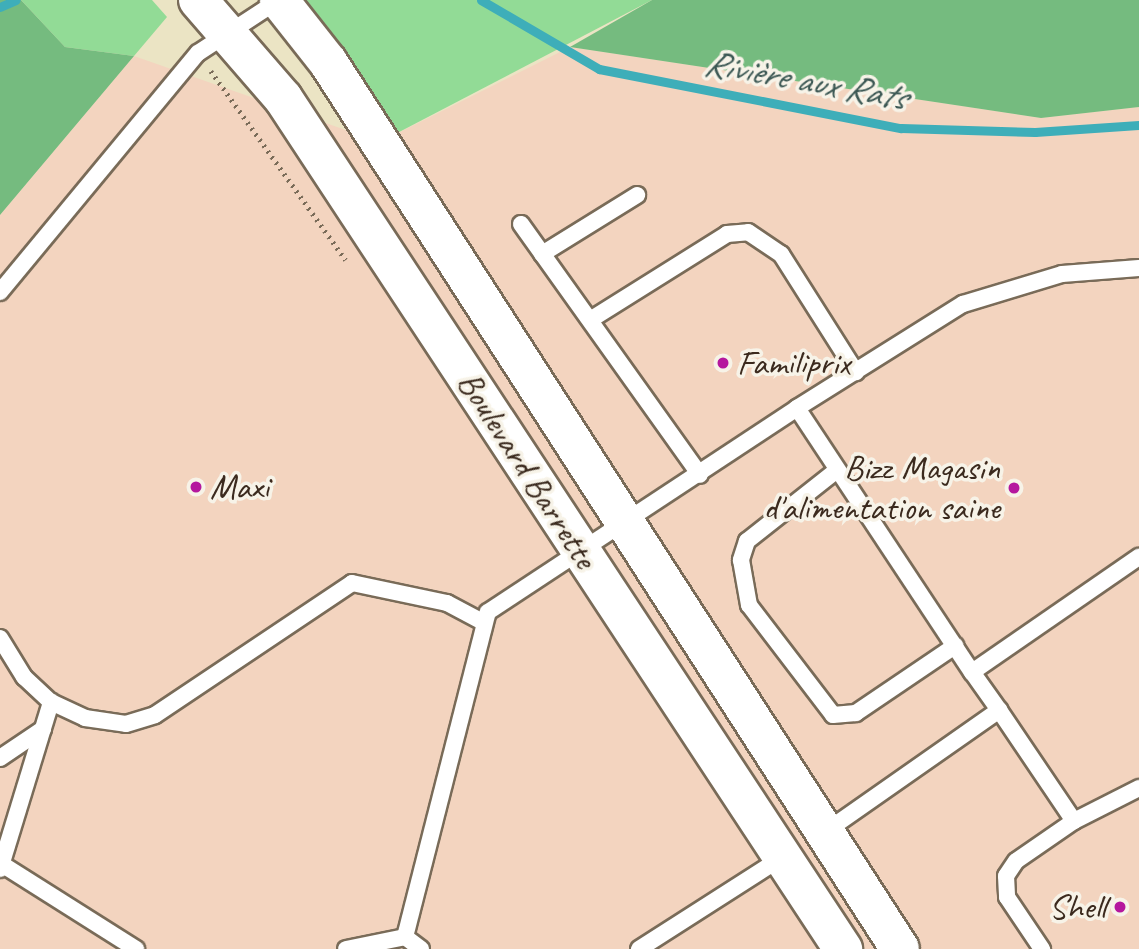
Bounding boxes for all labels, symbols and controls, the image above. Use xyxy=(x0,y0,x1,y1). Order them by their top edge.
water label: Rivière aux Rats xyxy=(700,40,910,120)
place label: Familiprix xyxy=(737,342,850,384)
marker: Familiprix xyxy=(715,355,731,371)
street label: Boulevard Barrette xyxy=(448,363,606,577)
place label: Bizz Magasin d'alimentation saine xyxy=(763,447,1000,529)
place label: Maxi xyxy=(210,466,269,508)
marker: Maxi xyxy=(188,479,204,495)
marker: Bizz Magasin d'alimentation saine xyxy=(1006,480,1022,496)
place label: Shell xyxy=(1049,886,1106,928)
marker: Shell xyxy=(1112,899,1128,915)

